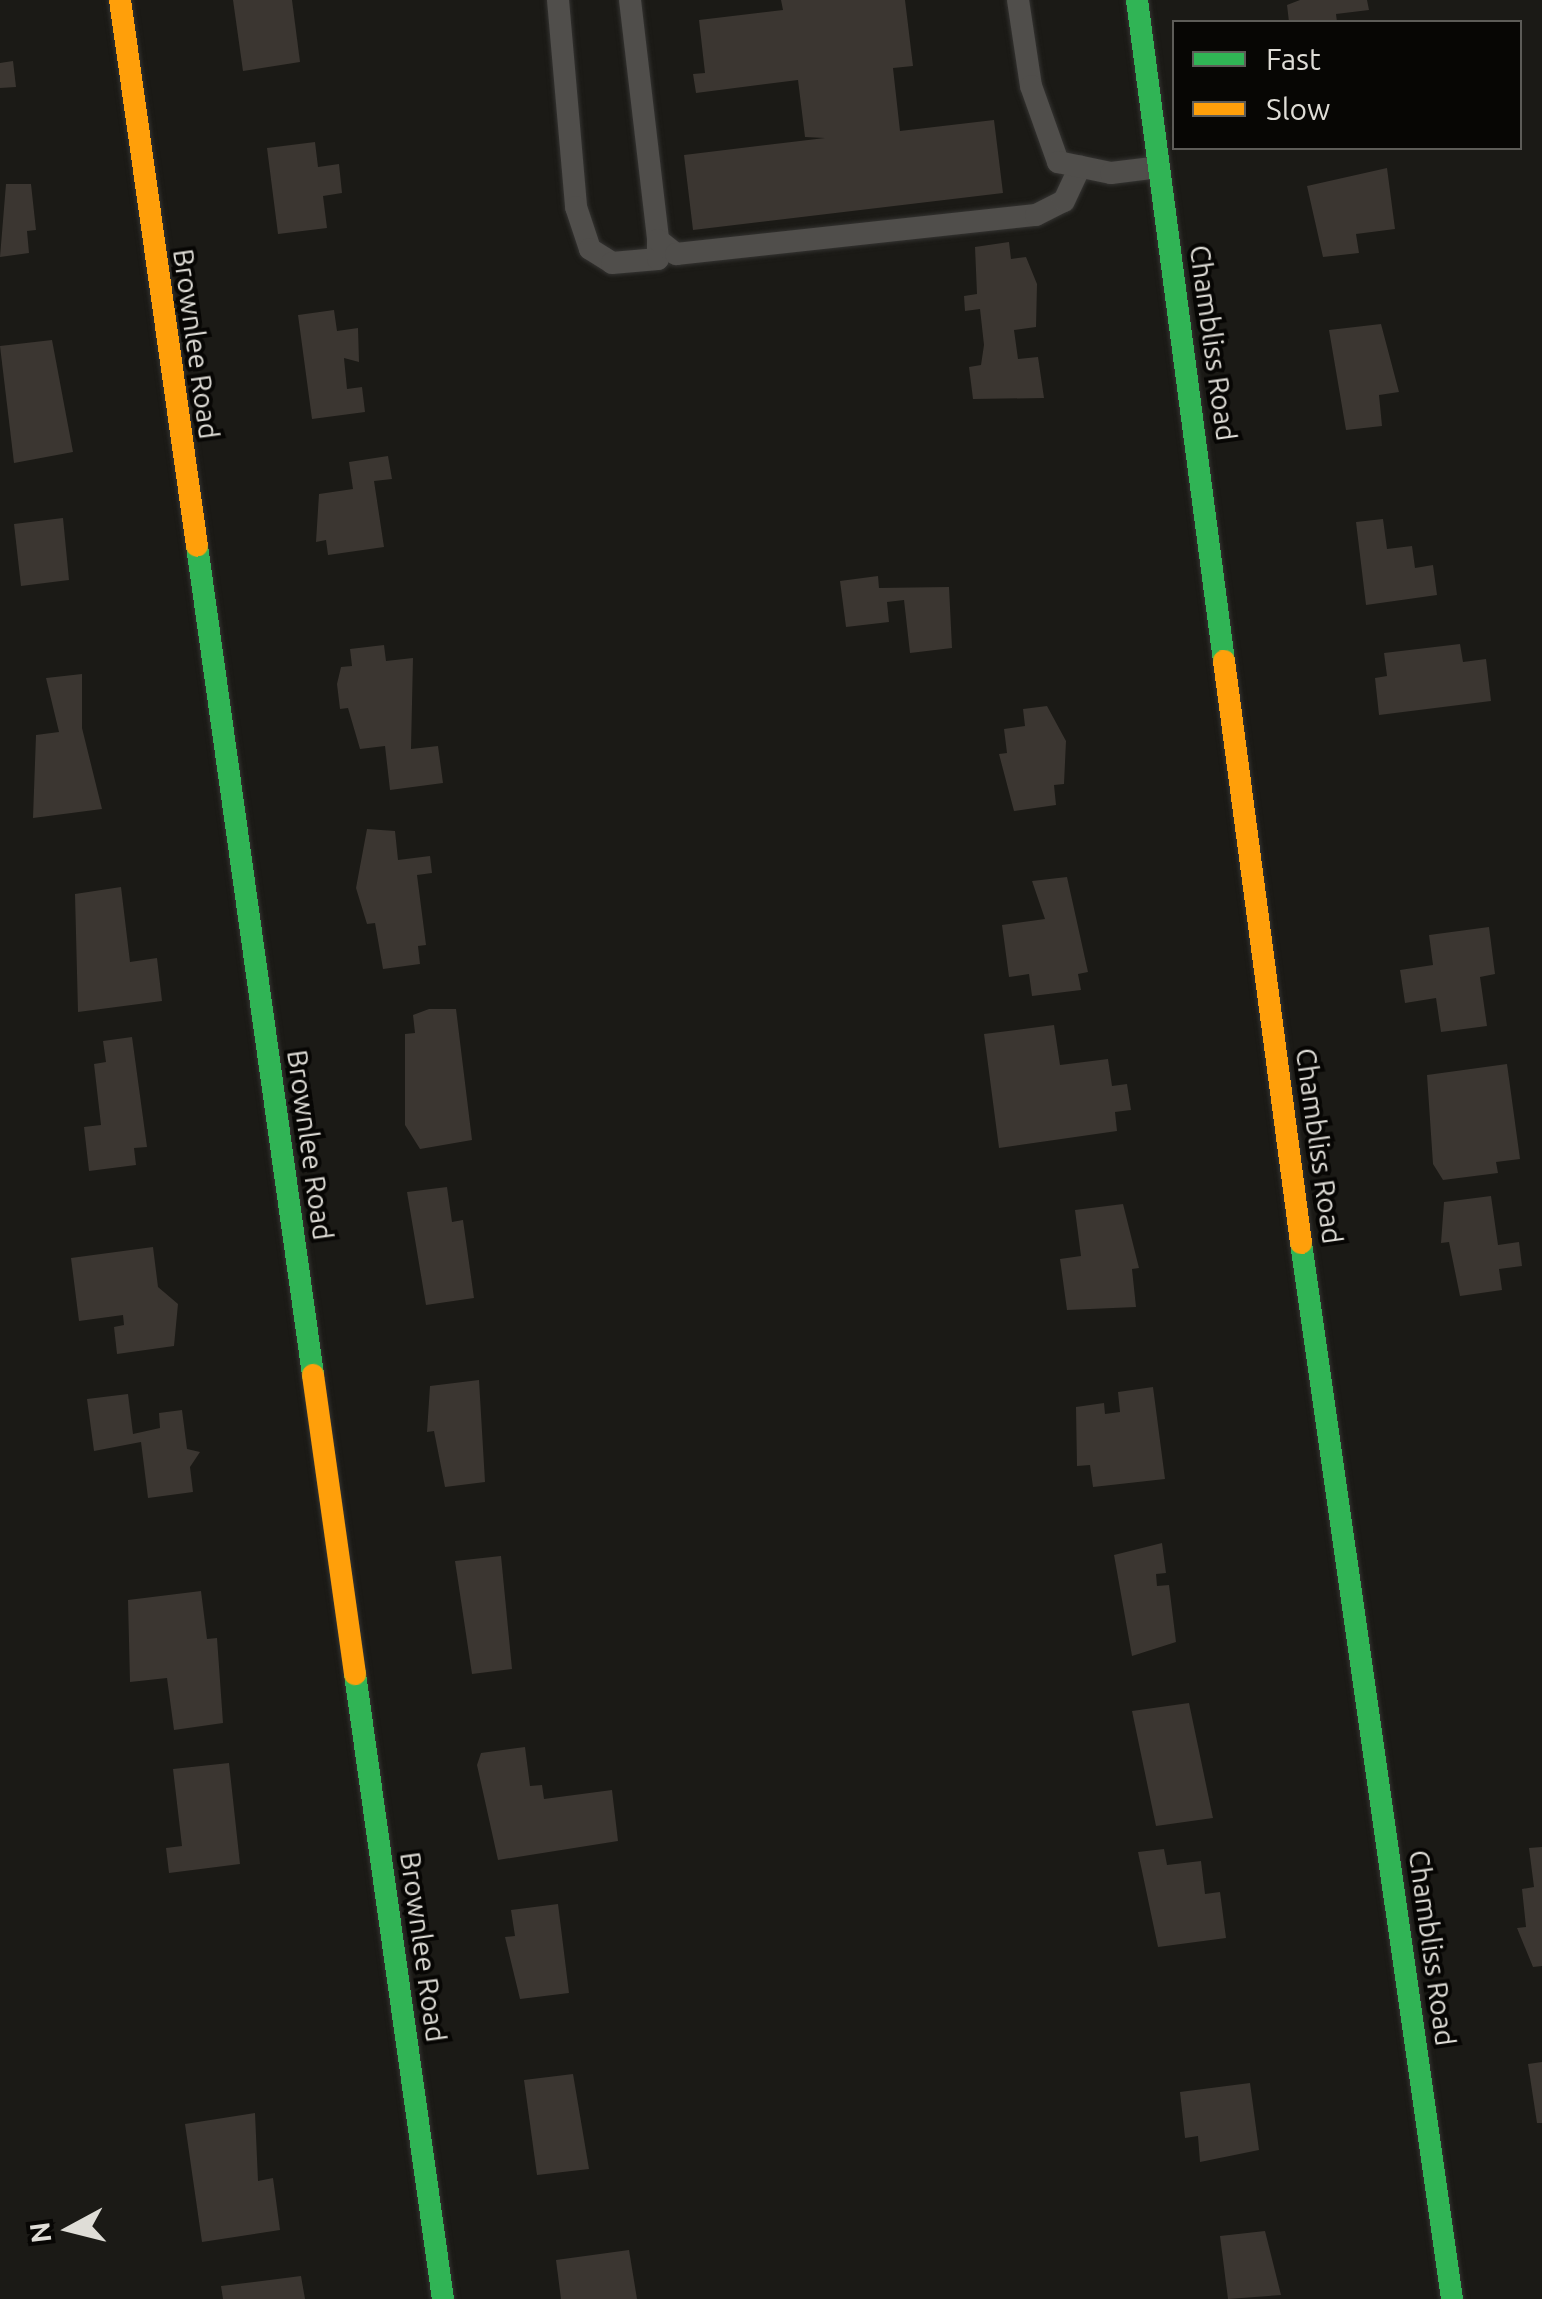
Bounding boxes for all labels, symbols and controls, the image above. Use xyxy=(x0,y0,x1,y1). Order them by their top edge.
legend xyxy=(1172,20,1522,150)
text: Fast xyxy=(1266,42,1321,76)
text: Slow xyxy=(1266,92,1330,126)
street label: Chambliss Road xyxy=(1183,243,1243,443)
street label: Brownlee Road xyxy=(166,247,226,441)
street label: Chambliss Road xyxy=(1289,1046,1349,1246)
street label: Brownlee Road xyxy=(280,1048,340,1242)
street label: Chambliss Road xyxy=(1402,1848,1462,2048)
street label: Brownlee Road xyxy=(393,1850,453,2044)
north arrow xyxy=(20,2179,120,2279)
text: N xyxy=(23,2220,56,2245)

